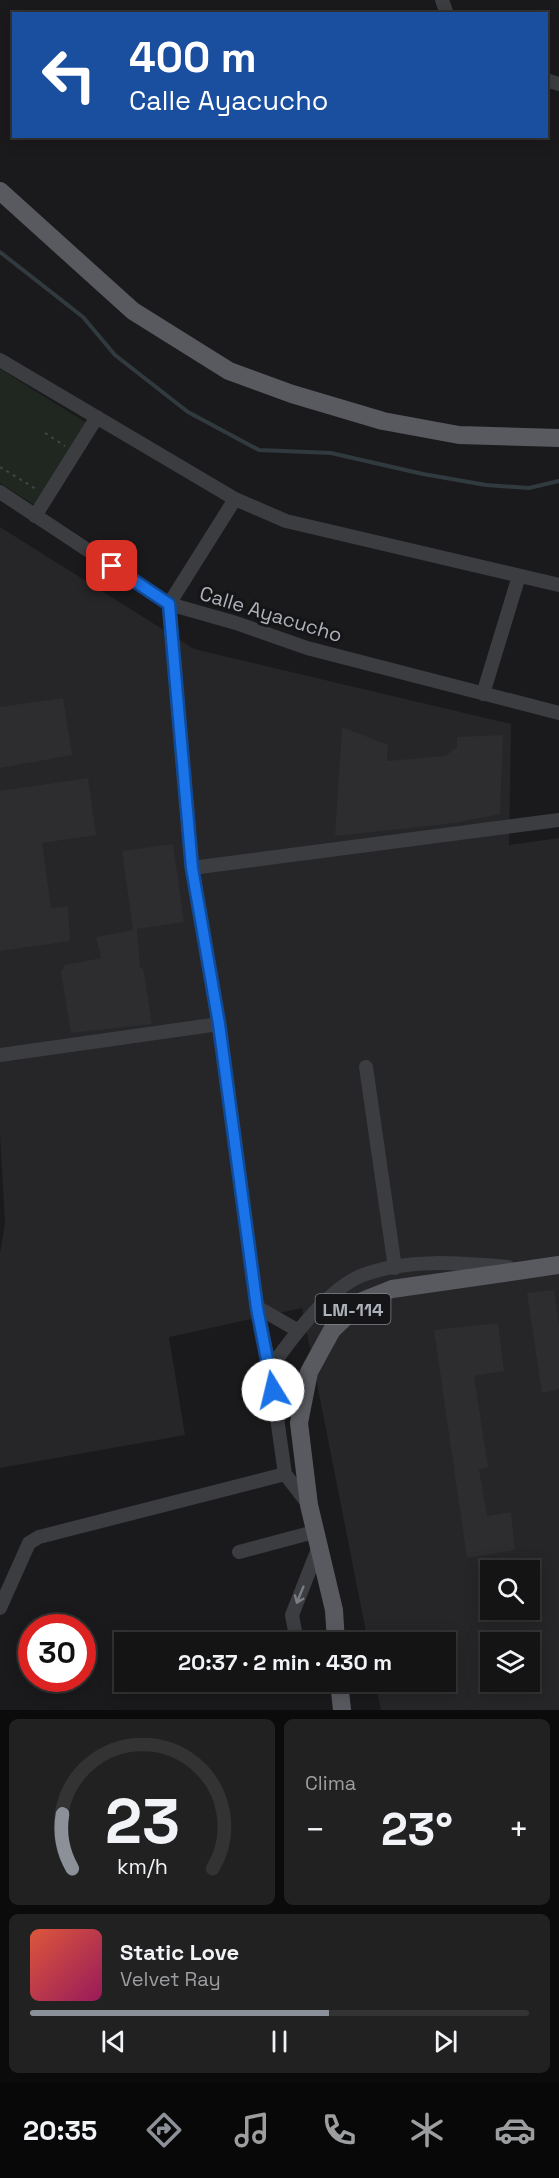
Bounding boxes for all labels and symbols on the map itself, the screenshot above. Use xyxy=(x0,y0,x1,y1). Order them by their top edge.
pin xyxy=(86,540,137,591)
street label: Calle Ayacucho xyxy=(197,580,345,648)
road number: LM-114 xyxy=(316,1294,391,1324)
position arrow xyxy=(241,1358,305,1422)
one-way arrow xyxy=(294,1585,305,1604)
speed limit sign: 30 xyxy=(18,1614,96,1692)

